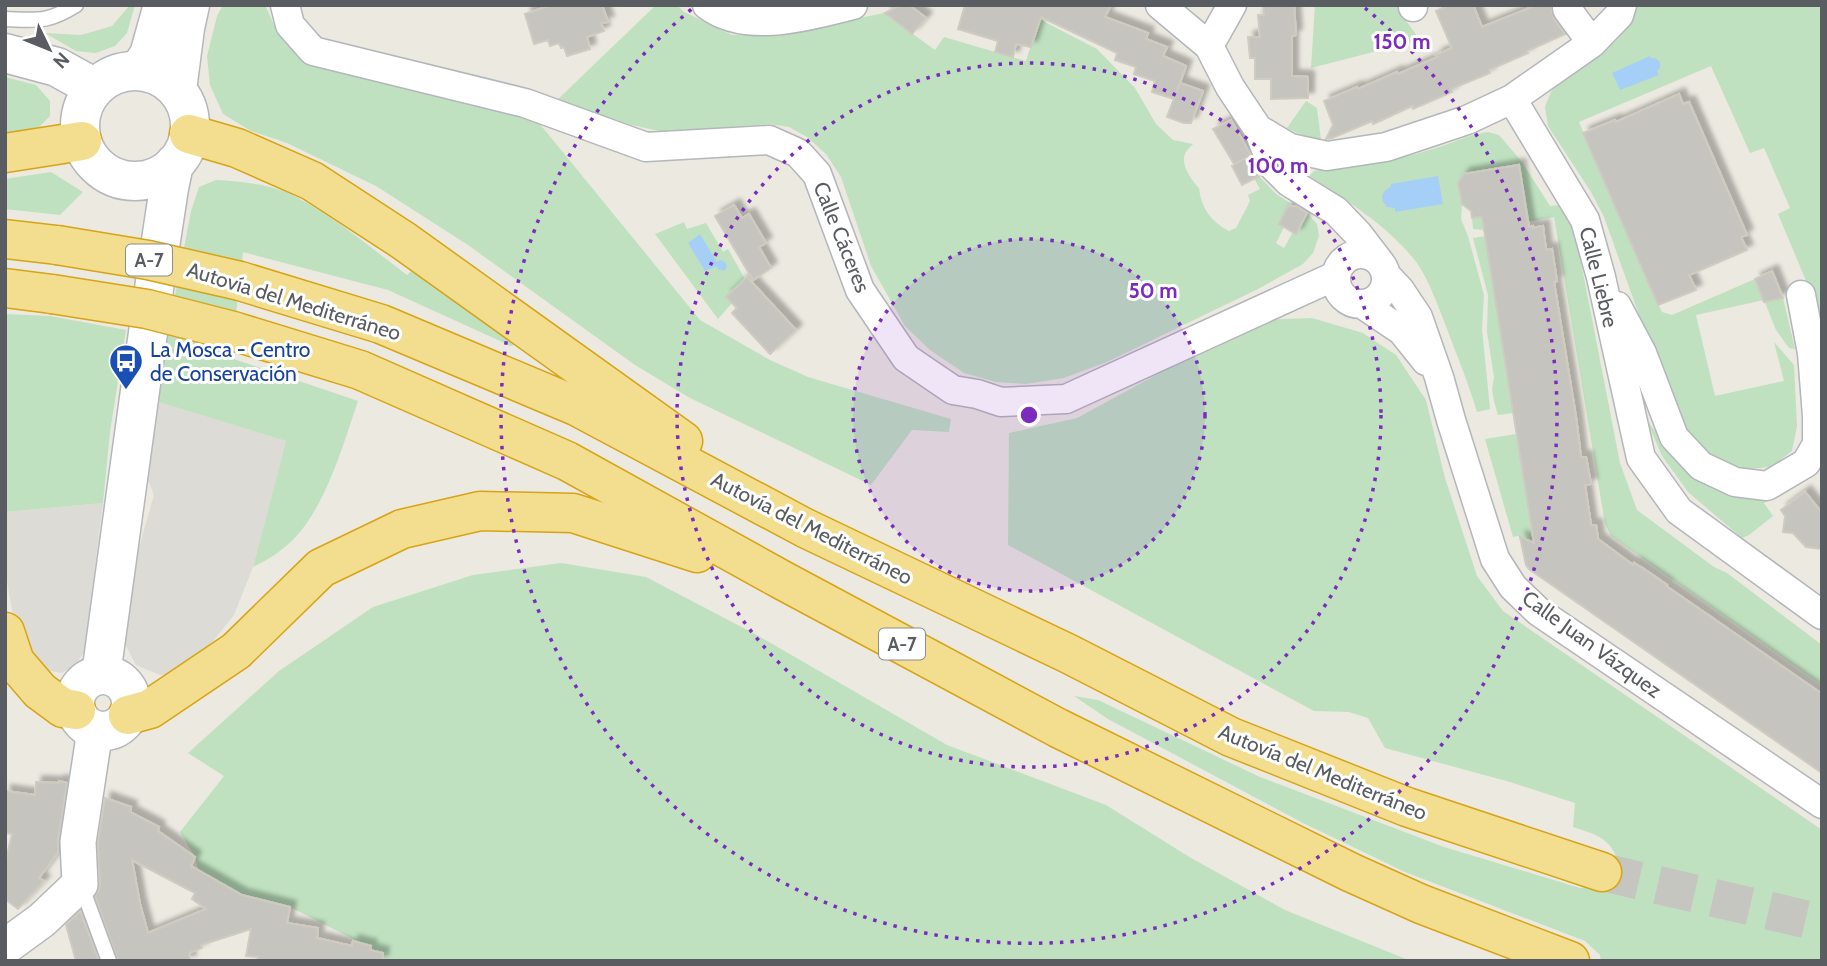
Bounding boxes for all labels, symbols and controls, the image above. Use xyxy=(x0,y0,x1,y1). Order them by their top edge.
north arrow xyxy=(14,14,84,84)
text: 150 m xyxy=(1374,29,1430,54)
text: N xyxy=(48,47,74,73)
text: 100 m xyxy=(1248,153,1308,178)
street label: Calle Cáceres xyxy=(808,178,876,296)
street label: Calle Liebre xyxy=(1574,224,1624,330)
road number: A-7 xyxy=(126,244,172,276)
street label: Autovía del Mediterráneo xyxy=(184,257,404,345)
text: 50 m xyxy=(1128,278,1178,303)
place label: La Mosca - Centro de Conservación xyxy=(150,337,310,386)
bus stop icon: La Mosca - Centro de Conservación xyxy=(107,342,145,391)
centre of rings xyxy=(1017,403,1041,427)
street label: Autovía del Mediterráneo xyxy=(707,466,917,590)
street label: Calle Juan Vázquez xyxy=(1517,585,1667,703)
road number: A-7 xyxy=(879,628,925,660)
street label: Autovía del Mediterráneo xyxy=(1215,719,1431,825)

